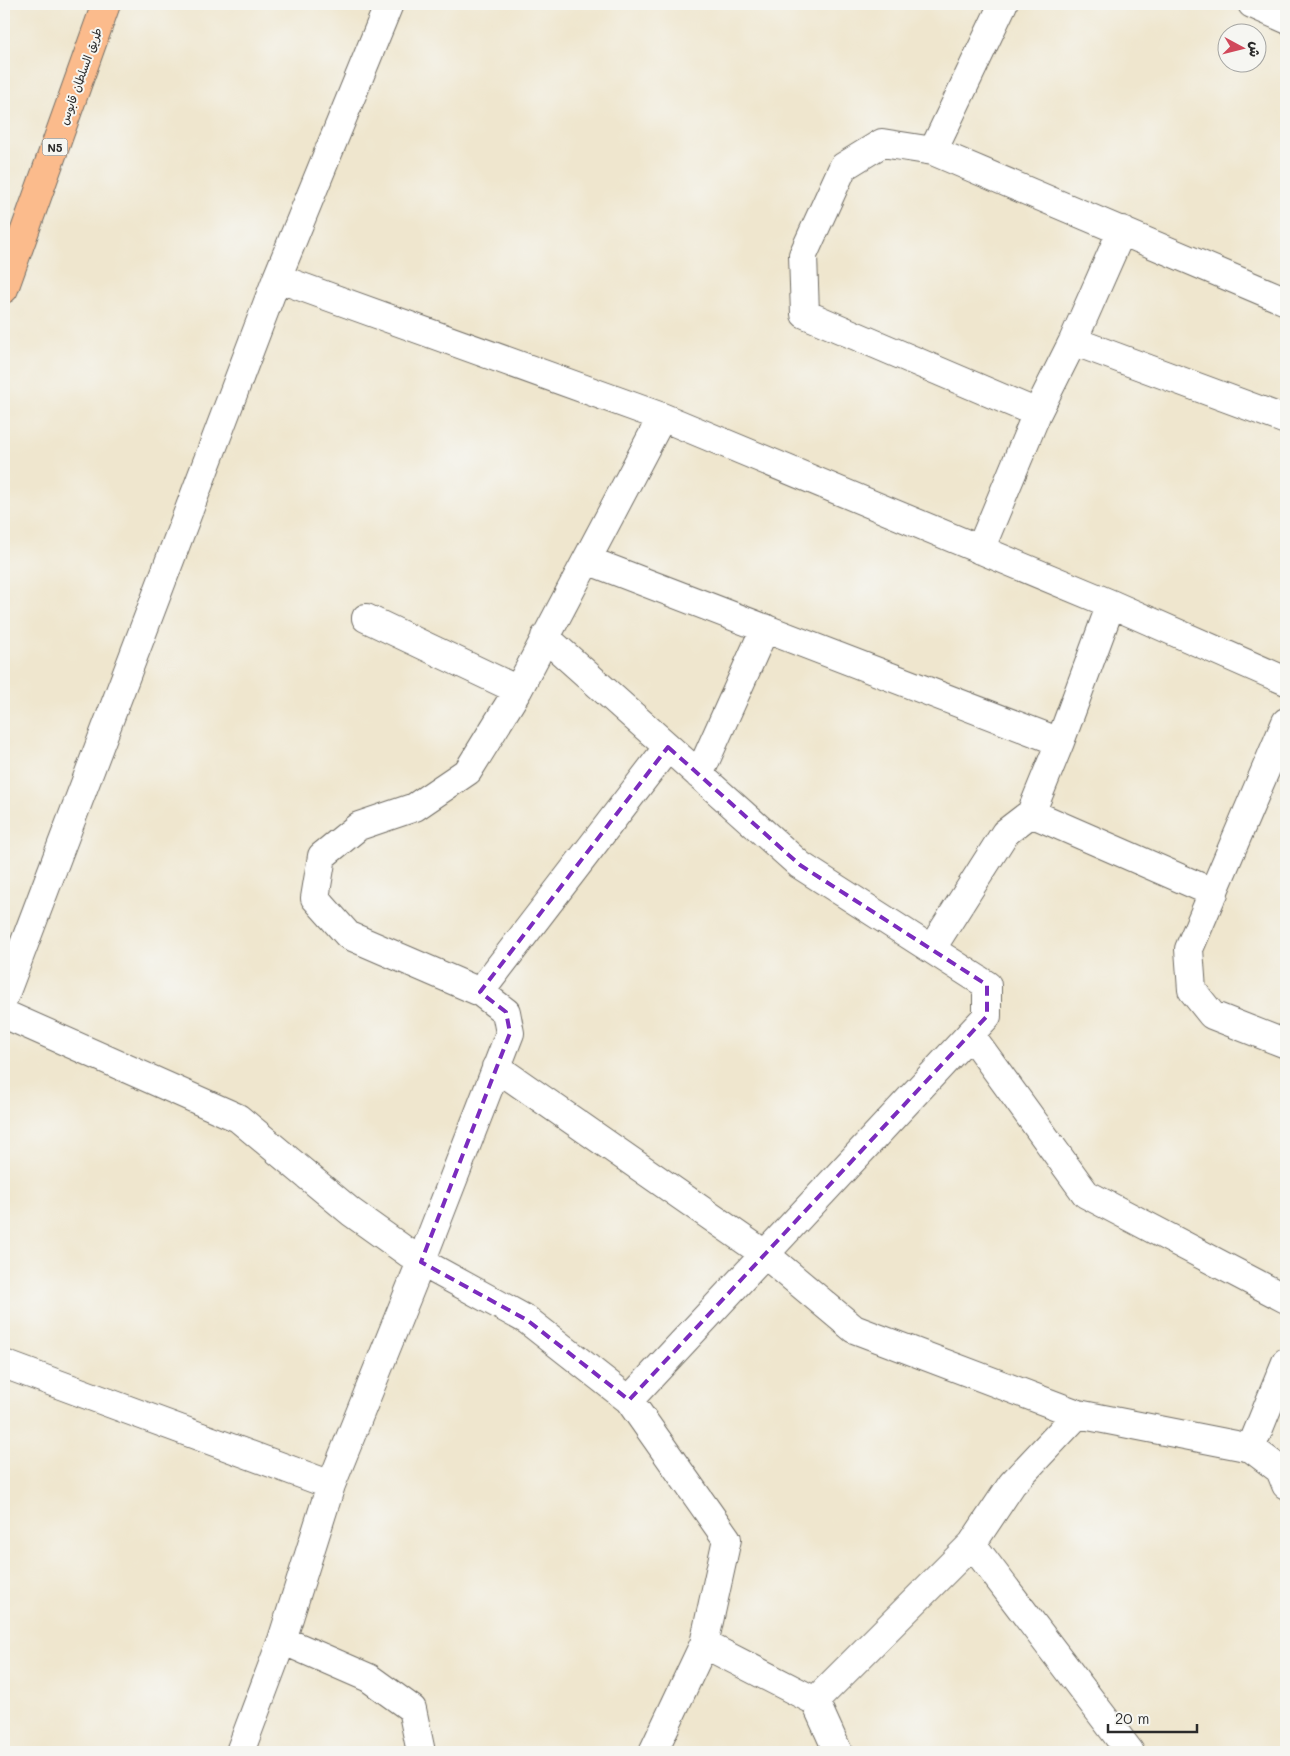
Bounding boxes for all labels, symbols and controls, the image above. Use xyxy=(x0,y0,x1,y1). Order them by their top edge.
north arrow xyxy=(1218,22,1268,72)
street label: طريق السلطان قابوس xyxy=(55,25,106,127)
text: ش xyxy=(1245,41,1266,58)
road number: N5 xyxy=(42,138,68,156)
scale bar xyxy=(1108,1701,1196,1733)
text: 20 m xyxy=(1115,1708,1149,1728)

